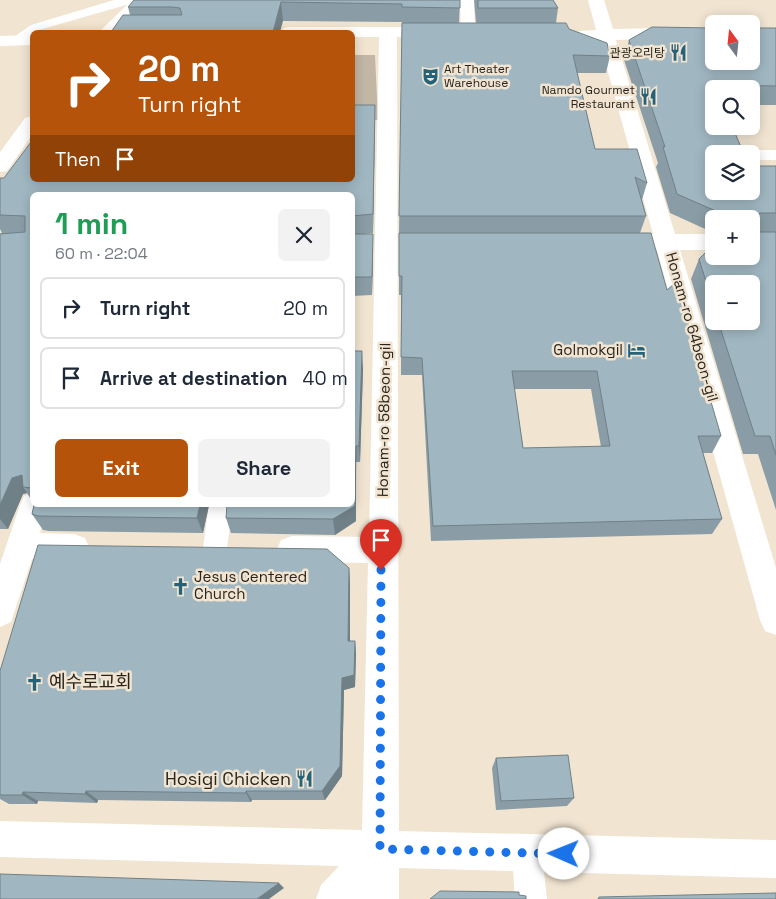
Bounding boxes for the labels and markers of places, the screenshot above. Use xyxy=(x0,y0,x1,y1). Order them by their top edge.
restaurant icon: 관광오리탕 xyxy=(669,43,689,63)
place label: 관광오리탕 xyxy=(610,45,665,61)
place label: Art Theater Warehouse xyxy=(444,61,510,91)
theatre icon: Art Theater Warehouse xyxy=(420,66,440,86)
place label: Namdo Gourmet Restaurant xyxy=(542,82,635,112)
restaurant icon: Namdo Gourmet Restaurant xyxy=(639,87,659,107)
place label: Golmokgil xyxy=(553,340,623,359)
hotel icon: Golmokgil xyxy=(627,340,647,360)
pin xyxy=(360,519,402,570)
place label: Jesus Centered Church xyxy=(194,567,307,603)
church icon: Jesus Centered Church xyxy=(170,576,190,596)
place label: 예수로교회 xyxy=(49,670,132,693)
church icon: 예수로교회 xyxy=(25,672,45,692)
place label: Hosigi Chicken xyxy=(165,767,291,790)
restaurant icon: Hosigi Chicken xyxy=(295,769,315,789)

